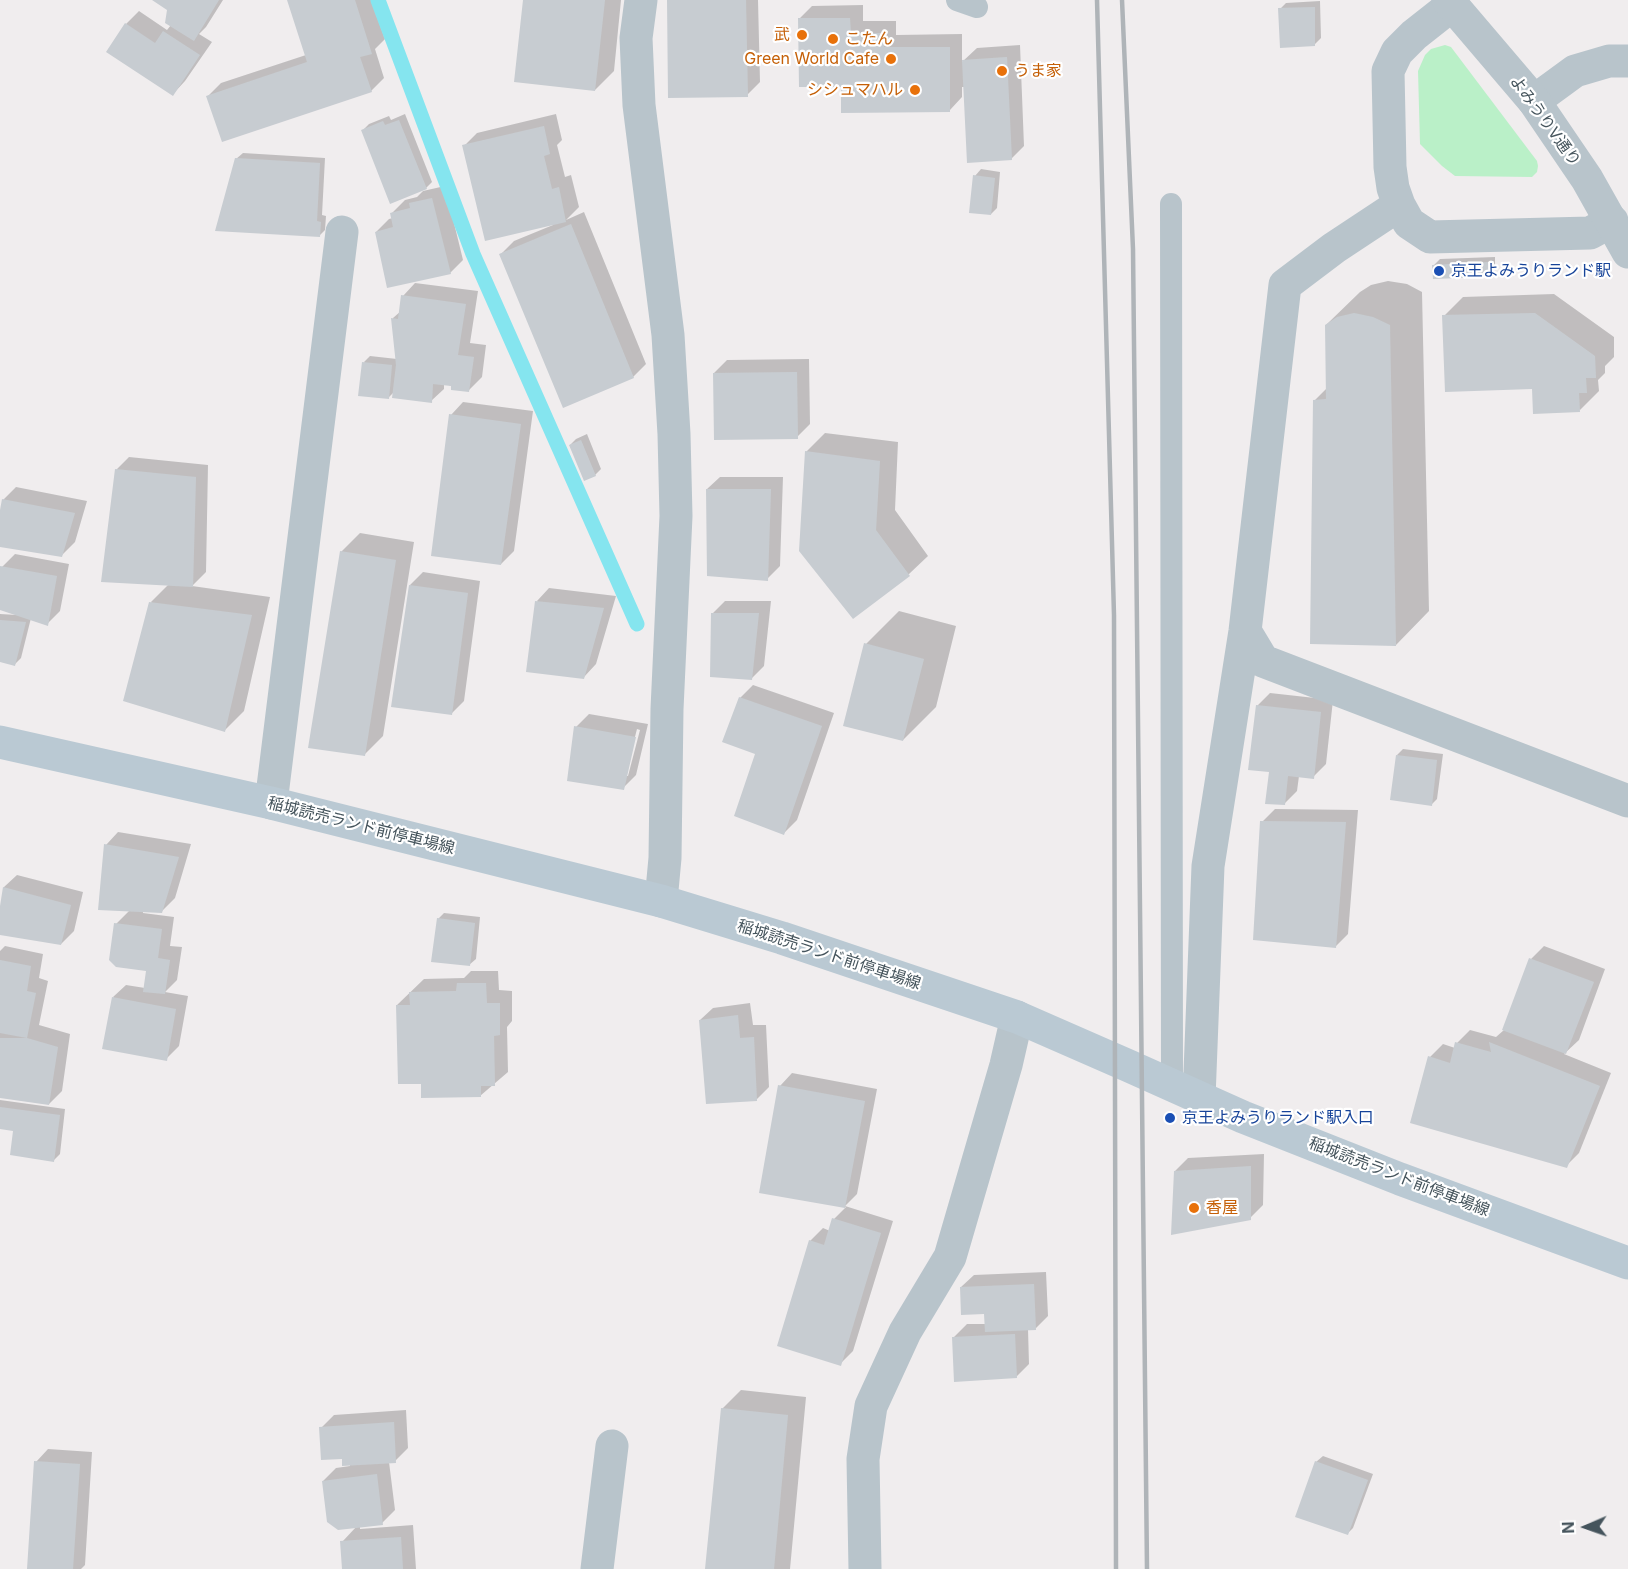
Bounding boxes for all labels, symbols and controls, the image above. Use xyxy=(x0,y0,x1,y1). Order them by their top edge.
place label: 武 xyxy=(774,25,790,45)
marker: 武 xyxy=(795,28,809,42)
place label: こたん xyxy=(845,29,893,49)
marker: こたん xyxy=(826,32,840,46)
place label: Green World Cafe xyxy=(744,49,879,69)
marker: Green World Cafe xyxy=(884,52,898,66)
place label: うま家 xyxy=(1014,61,1062,81)
marker: うま家 xyxy=(995,64,1009,78)
street label: よみうりV通り xyxy=(1506,72,1584,170)
place label: シシュマハル xyxy=(807,80,903,100)
marker: シシュマハル xyxy=(908,83,922,97)
place label: 京王よみうりランド駅 xyxy=(1451,261,1611,281)
marker: 京王よみうりランド駅 xyxy=(1432,264,1446,278)
street label: 稲城読売ランド前停車場線 xyxy=(266,793,456,859)
street label: 稲城読売ランド前停車場線 xyxy=(735,916,923,994)
place label: 京王よみうりランド駅入口 xyxy=(1182,1108,1374,1128)
marker: 京王よみうりランド駅入口 xyxy=(1163,1111,1177,1125)
street label: 稲城読売ランド前停車場線 xyxy=(1306,1134,1492,1220)
place label: 香屋 xyxy=(1206,1198,1238,1218)
marker: 香屋 xyxy=(1187,1201,1201,1215)
north arrow xyxy=(1556,1497,1616,1557)
text: N xyxy=(1558,1521,1578,1534)

